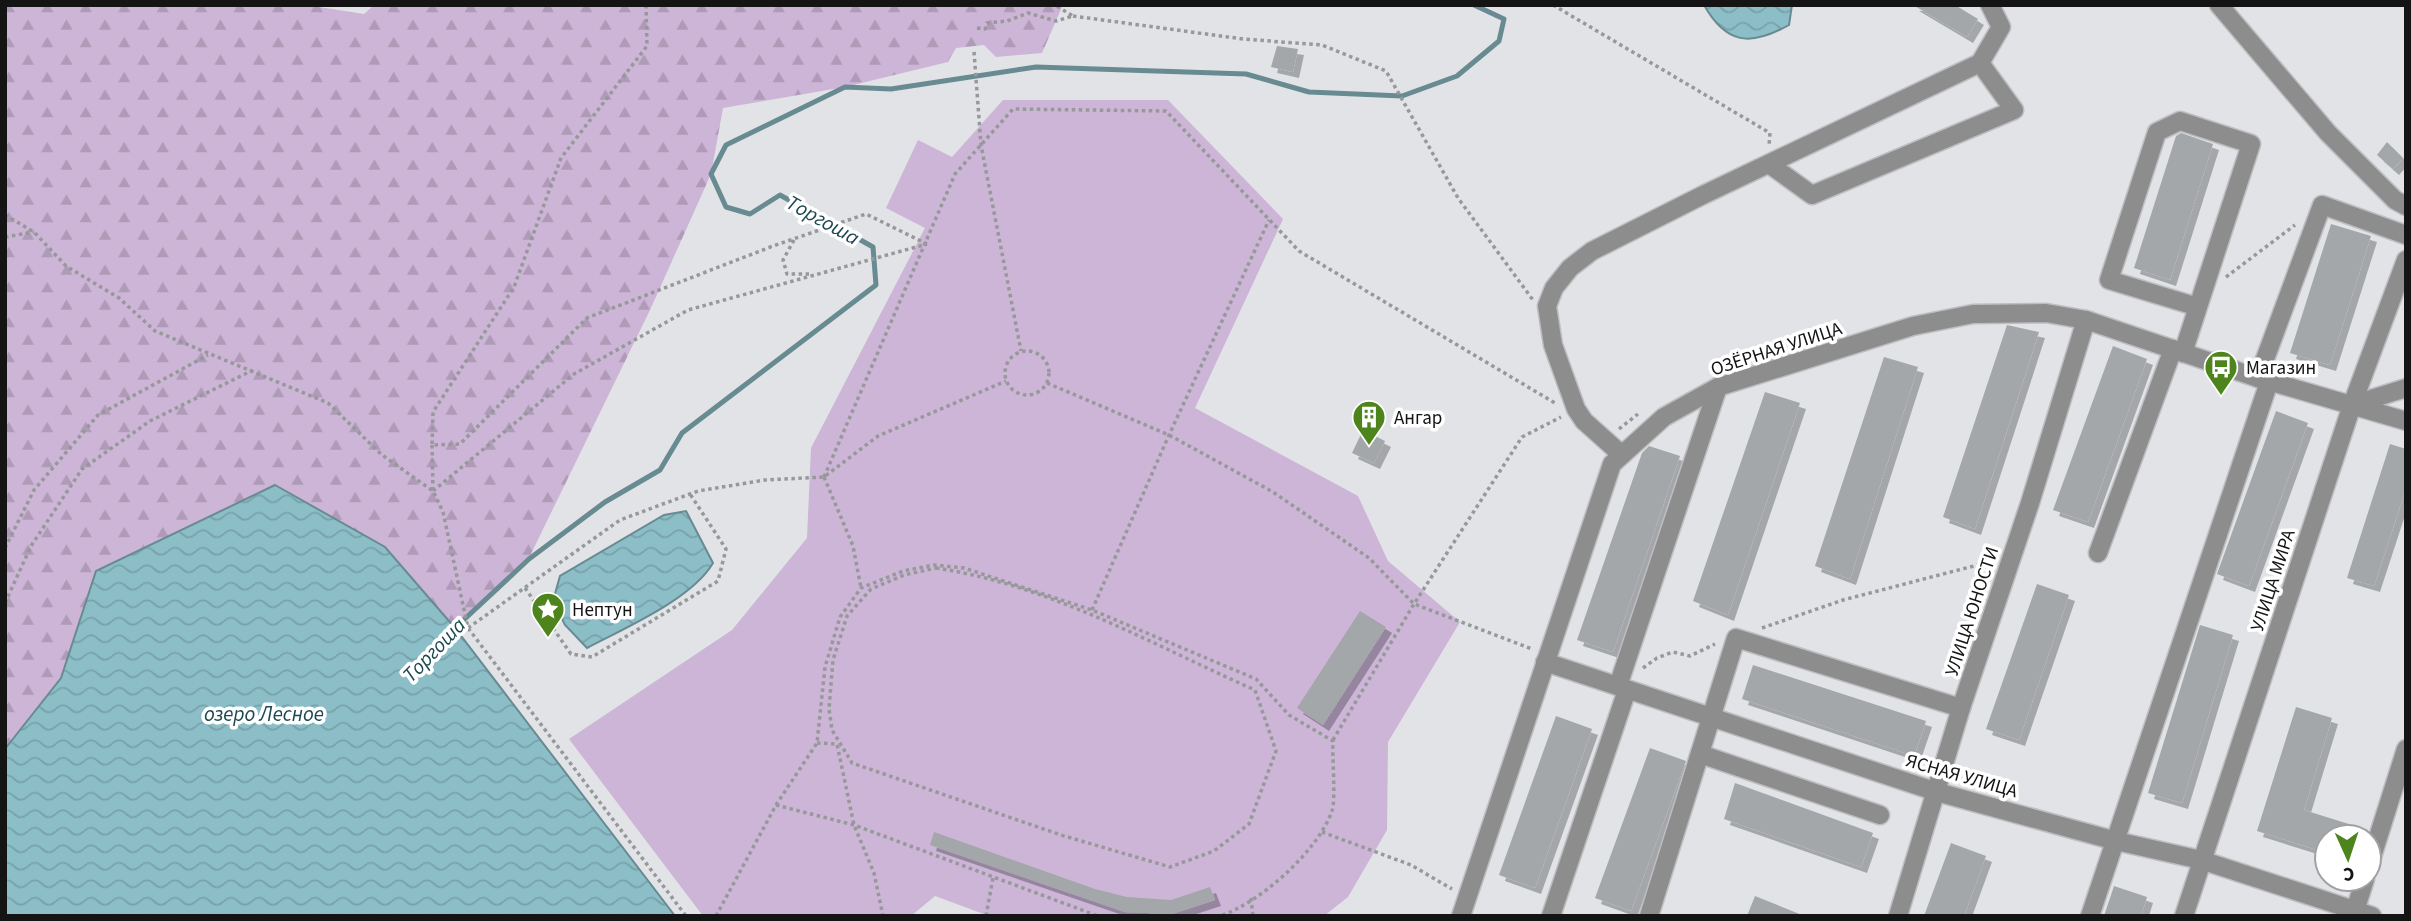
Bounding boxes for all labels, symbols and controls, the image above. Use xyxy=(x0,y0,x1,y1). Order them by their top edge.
water label: Торгоша xyxy=(781,188,865,252)
street label: ОЗЁРНАЯ УЛИЦА xyxy=(1707,315,1846,383)
bus stop icon: Магазин xyxy=(2202,348,2240,397)
place label: Магазин xyxy=(2246,355,2316,382)
building icon: Ангар xyxy=(1350,398,1388,447)
place label: Ангар xyxy=(1394,405,1442,432)
street label: УЛИЦА МИРА xyxy=(2244,525,2303,635)
street label: УЛИЦА ЮНОСТИ xyxy=(1939,543,2006,680)
place icon: Нептун xyxy=(529,590,567,639)
place label: Нептун xyxy=(572,597,633,624)
water label: Торгоша xyxy=(396,611,472,689)
water label: озеро Лесное xyxy=(204,699,324,729)
street label: ЯСНАЯ УЛИЦА xyxy=(1903,748,2021,805)
north arrow xyxy=(2313,823,2383,893)
text: С xyxy=(2343,860,2355,887)

